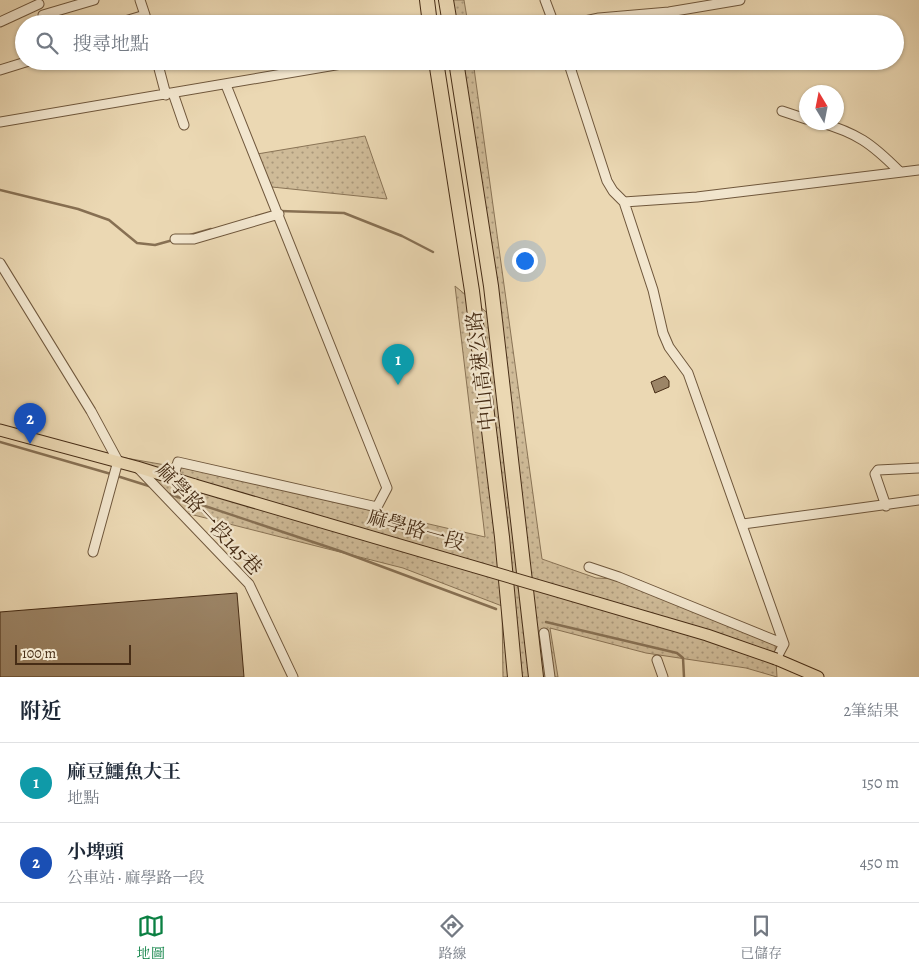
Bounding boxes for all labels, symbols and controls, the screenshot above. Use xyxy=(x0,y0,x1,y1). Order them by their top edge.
search box xyxy=(15,15,904,70)
icon: search xyxy=(33,29,61,57)
text: 搜尋地點 xyxy=(73,31,149,57)
north arrow xyxy=(799,85,844,130)
your location xyxy=(512,248,538,274)
street label: 中山高速公路 xyxy=(460,310,502,432)
pin: 1 xyxy=(382,344,414,385)
pin: 2 xyxy=(14,403,46,444)
street label: 麻學路一段145巷 xyxy=(150,457,268,581)
street label: 麻學路一段 xyxy=(364,503,468,557)
scale bar xyxy=(15,642,131,665)
text: 100 m xyxy=(22,644,56,663)
text: 附近 xyxy=(20,697,62,725)
text: 2筆結果 xyxy=(843,700,899,722)
text: 麻豆鱷魚大王 xyxy=(67,759,181,785)
text: 1 xyxy=(33,772,39,794)
text: 150 m xyxy=(862,772,899,794)
text: 地點 xyxy=(67,787,99,809)
text: 小埤頭 xyxy=(67,839,124,865)
text: 2 xyxy=(32,852,40,874)
text: 450 m xyxy=(860,852,899,874)
text: 公車站 · 麻學路一段 xyxy=(67,867,205,889)
tab: 地圖 xyxy=(137,912,165,963)
tab: 路線 xyxy=(438,912,466,963)
tab: 已儲存 xyxy=(740,912,782,963)

